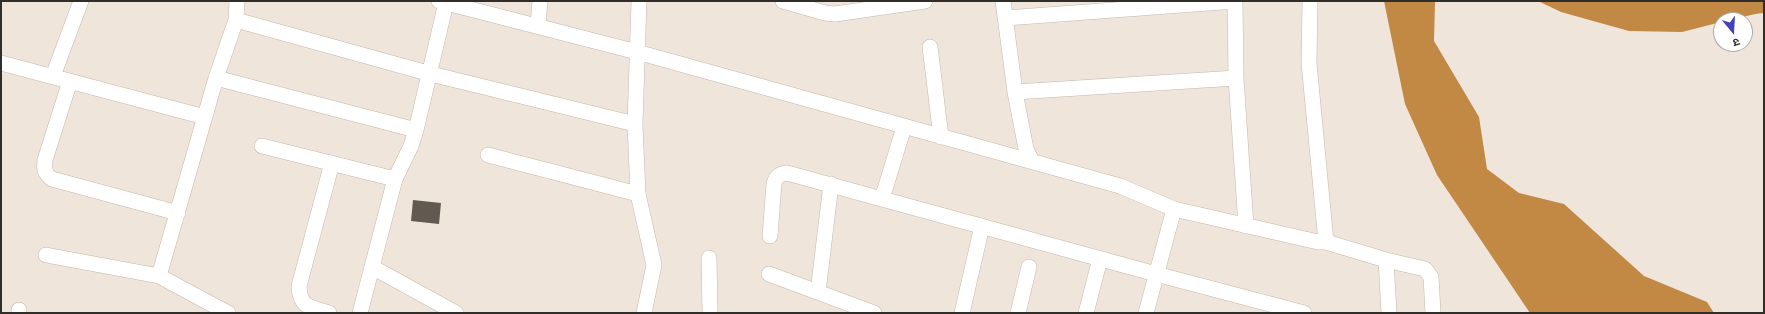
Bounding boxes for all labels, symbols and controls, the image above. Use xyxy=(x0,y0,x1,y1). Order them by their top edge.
north arrow xyxy=(1713,12,1753,52)
text: उ xyxy=(1731,36,1741,49)

